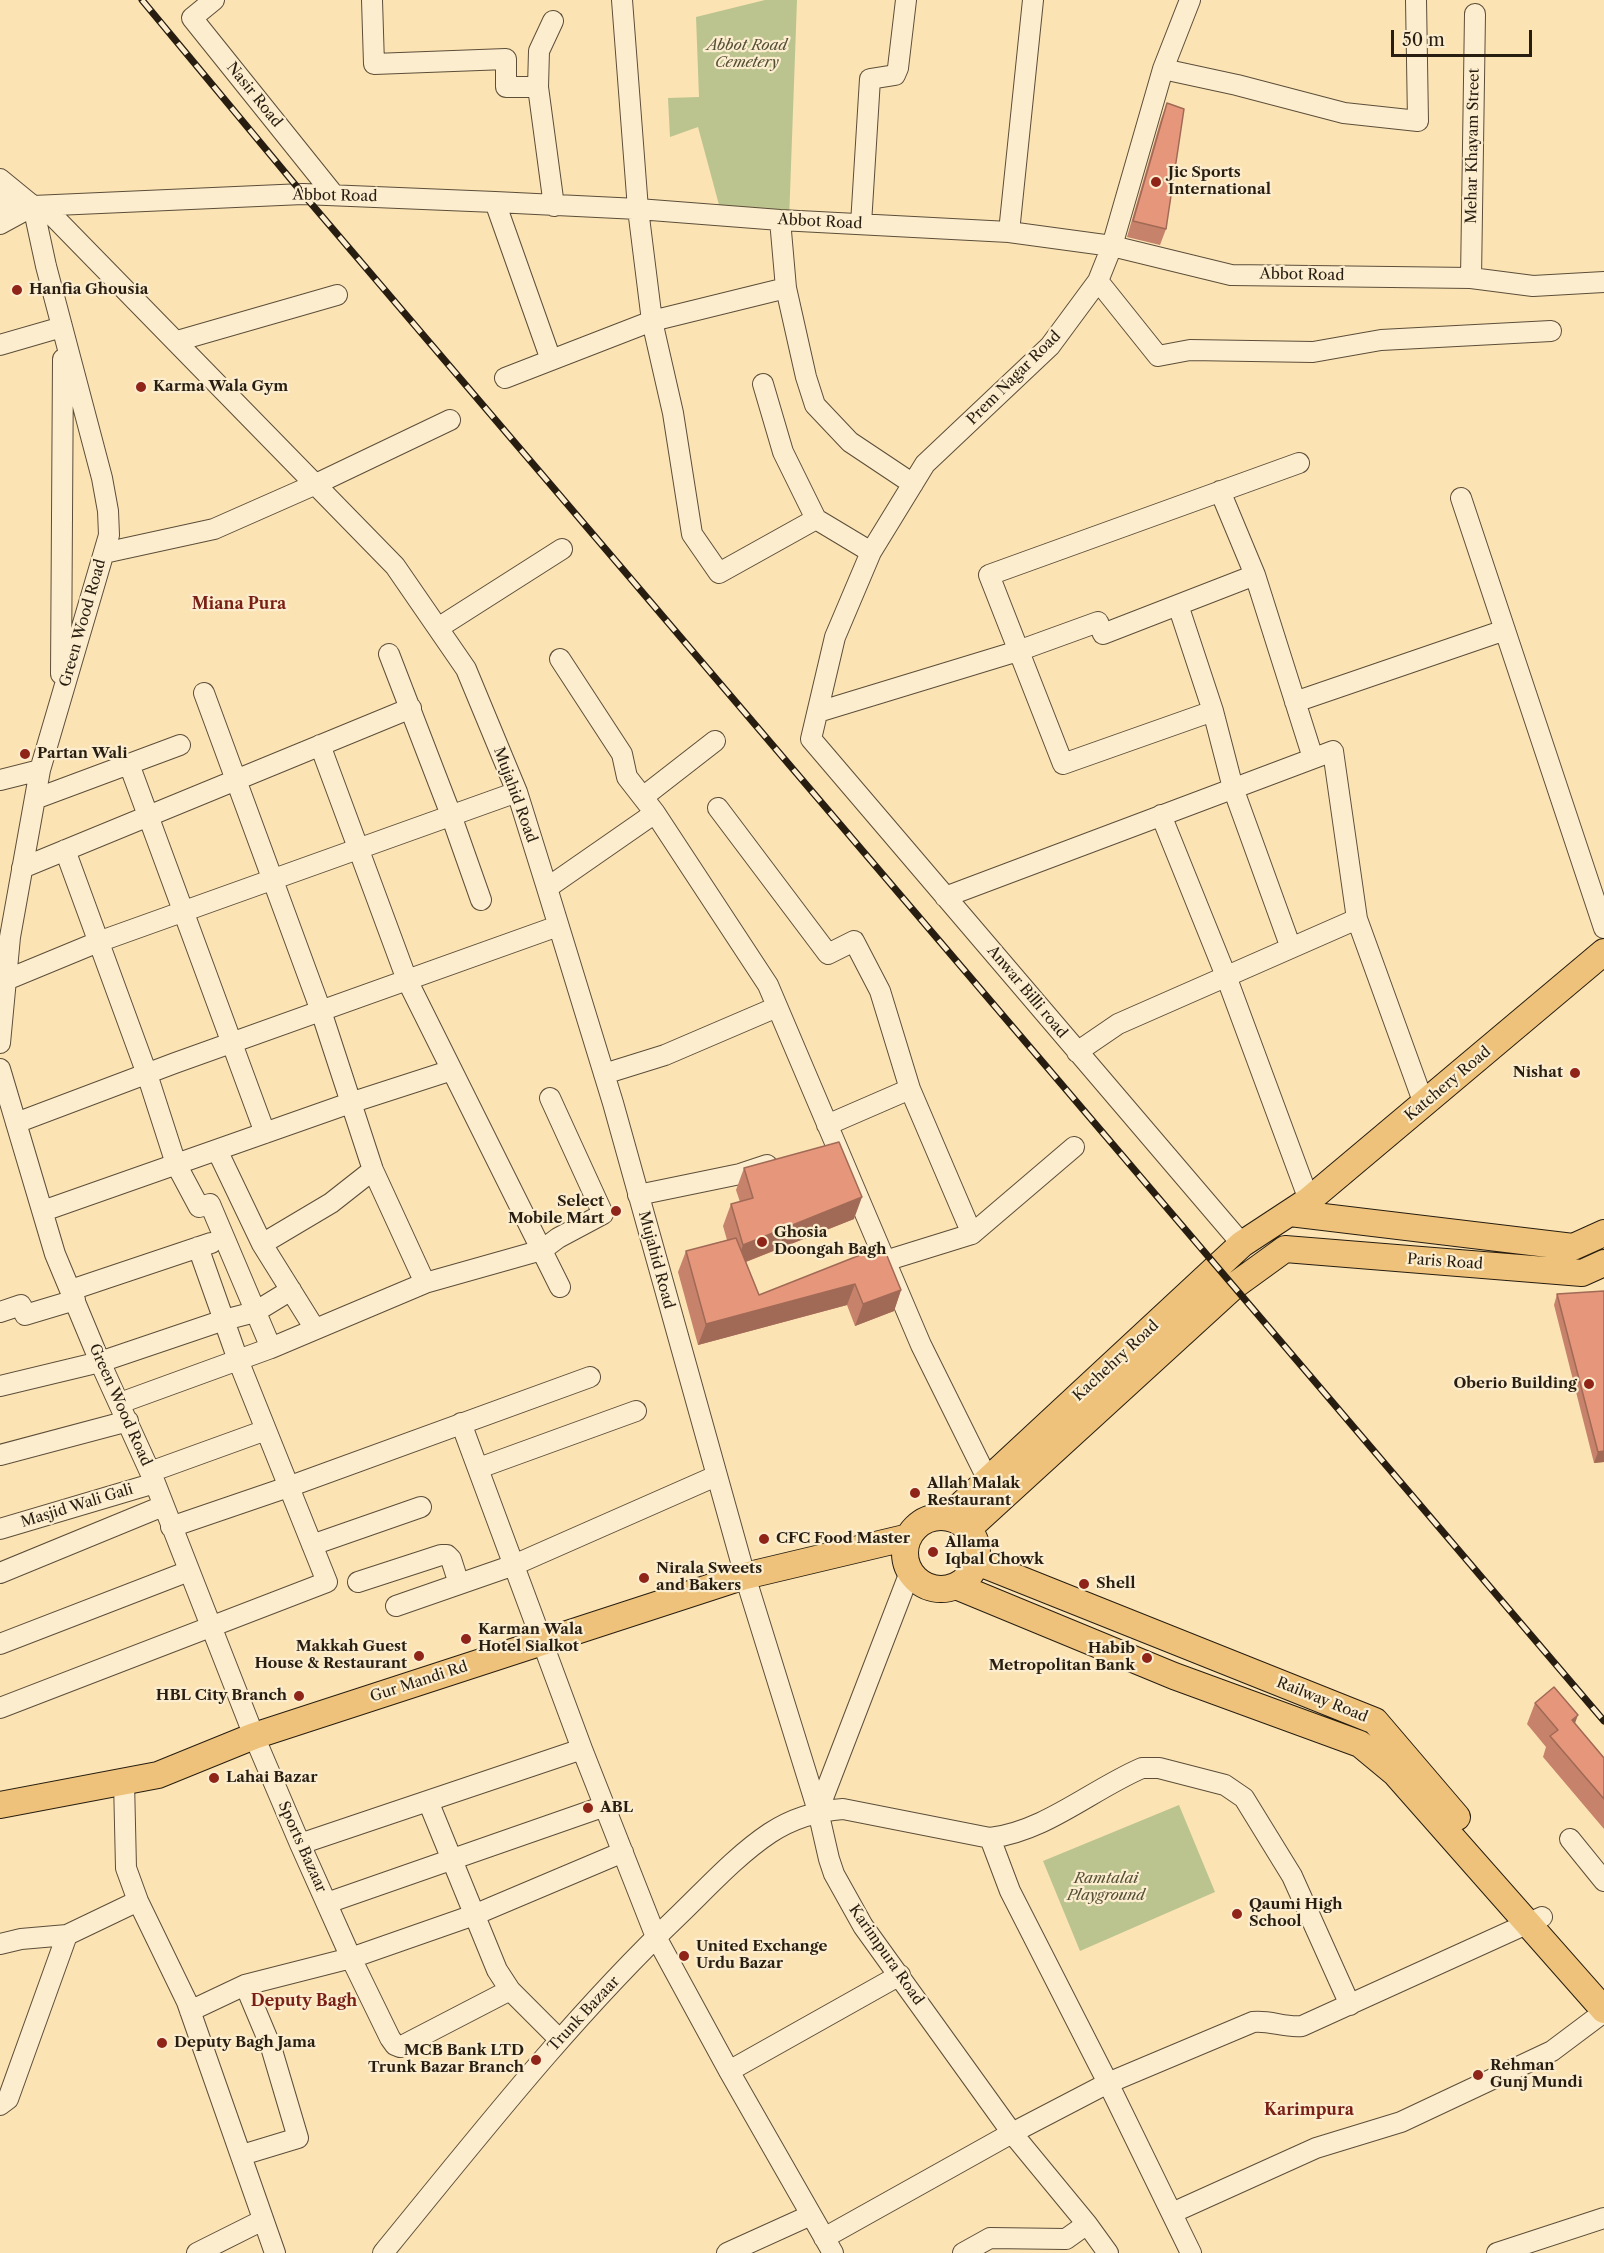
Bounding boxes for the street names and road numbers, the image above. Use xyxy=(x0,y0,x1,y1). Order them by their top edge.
street label: Nasir Road xyxy=(222,59,286,131)
street label: Mehar Khayam Street xyxy=(1463,68,1483,224)
street label: Abbot Road xyxy=(292,186,378,206)
street label: Abbot Road xyxy=(777,211,863,233)
street label: Abbot Road xyxy=(1259,265,1345,285)
street label: Prem Nagar Road xyxy=(963,327,1065,429)
street label: Green Wood Road xyxy=(56,557,110,689)
street label: Mujahid Road xyxy=(489,745,541,845)
street label: Anwar Billi road xyxy=(983,942,1071,1042)
street label: Katchery Road xyxy=(1401,1043,1495,1125)
street label: Mujahid Road xyxy=(634,1209,678,1311)
street label: Paris Road xyxy=(1406,1250,1484,1274)
street label: Kachehry Road xyxy=(1069,1317,1163,1405)
street label: Green Wood Road xyxy=(85,1341,155,1469)
street label: Masjid Wali Gali xyxy=(19,1480,135,1532)
street label: Gur Mandi Rd xyxy=(368,1658,470,1706)
street label: Railway Road xyxy=(1274,1674,1370,1726)
street label: Sports Bazaar xyxy=(274,1799,330,1895)
street label: Karimpura Road xyxy=(845,1901,927,2009)
street label: Trunk Bazaar xyxy=(545,1973,623,2055)

